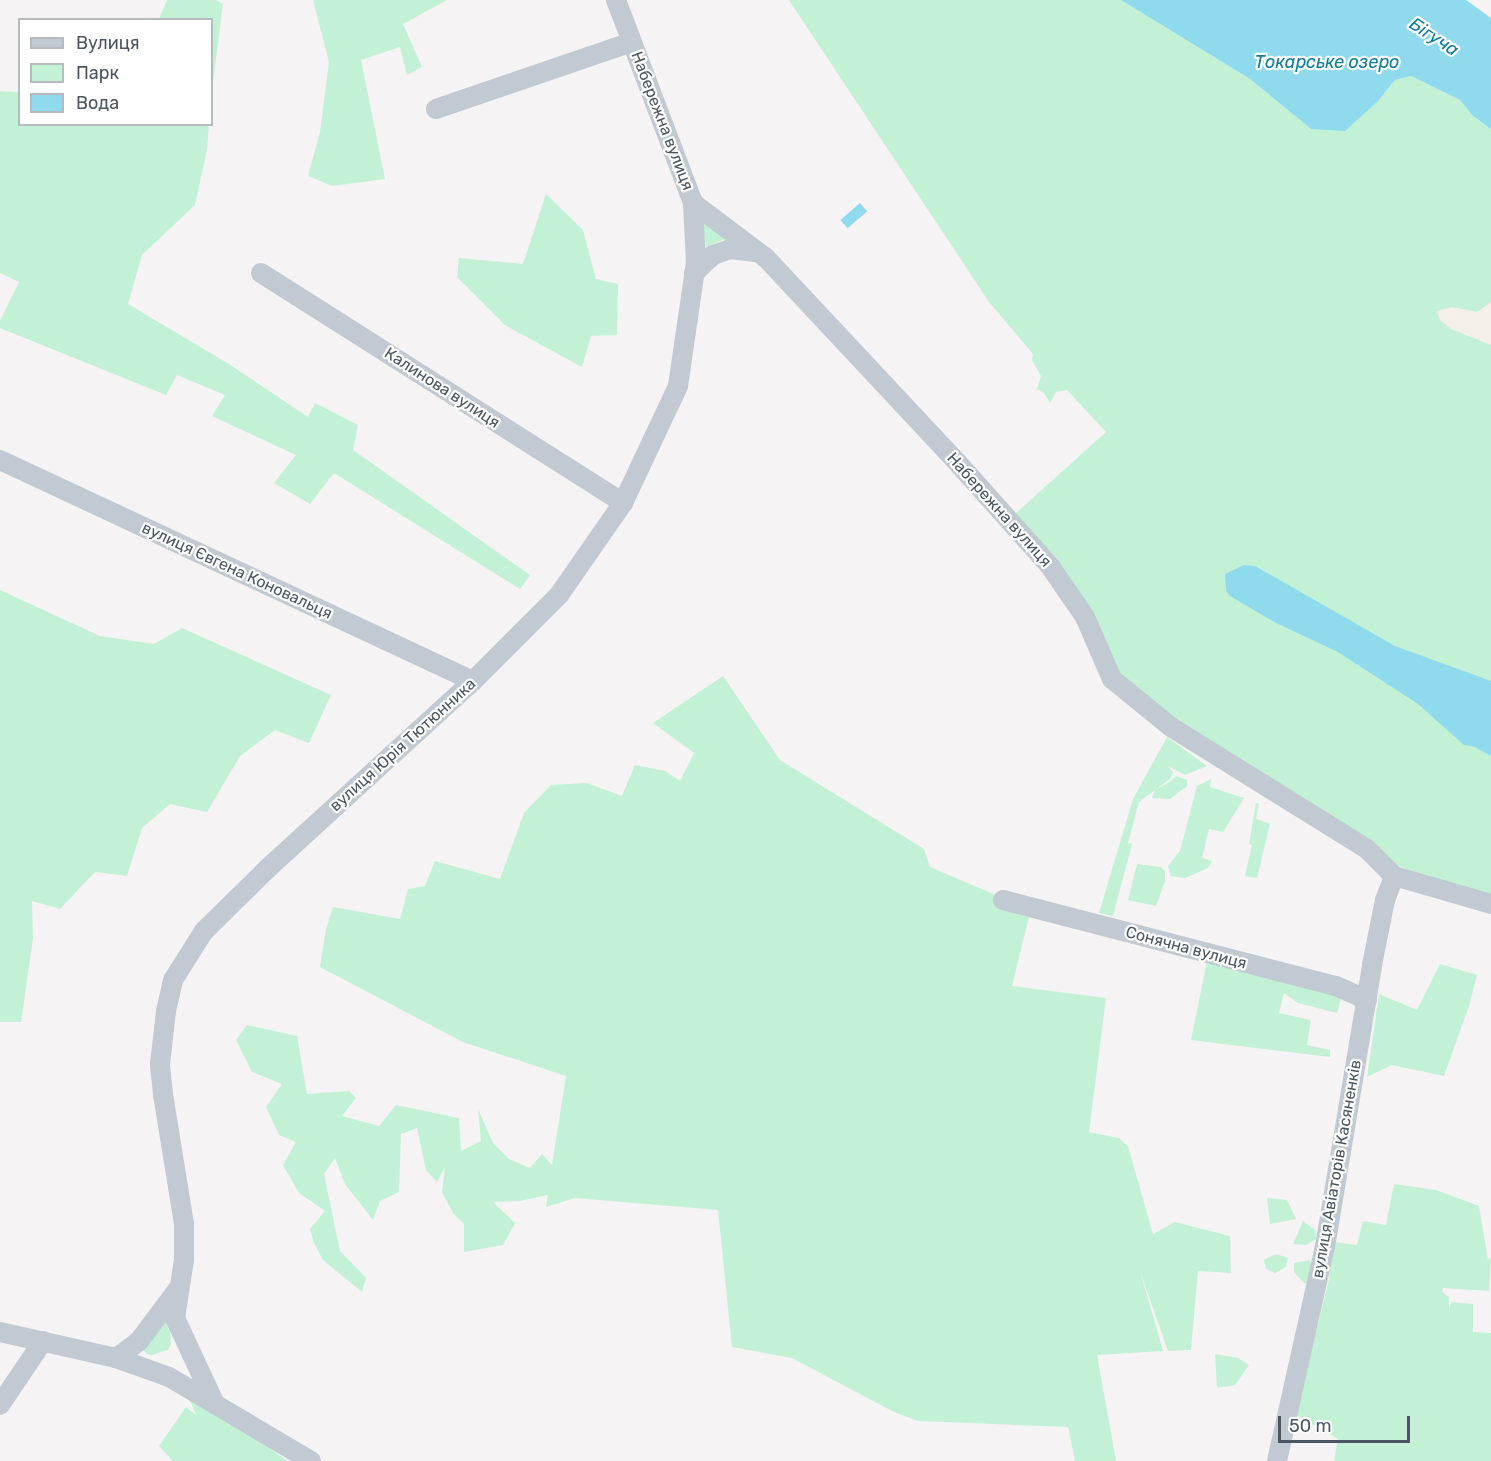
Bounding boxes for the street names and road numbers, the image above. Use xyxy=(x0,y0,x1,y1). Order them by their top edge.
street label: Набережна вулиця xyxy=(627,49,697,193)
street label: Калинова вулиця xyxy=(381,344,503,432)
street label: Набережна вулиця xyxy=(943,449,1055,571)
street label: вулиця Євгена Коновальця xyxy=(139,518,335,624)
street label: вулиця Юрія Тютюнника xyxy=(326,674,480,816)
street label: Сонячна вулиця xyxy=(1123,923,1249,973)
street label: вулиця Авіаторів Касяненків xyxy=(1308,1058,1366,1280)

